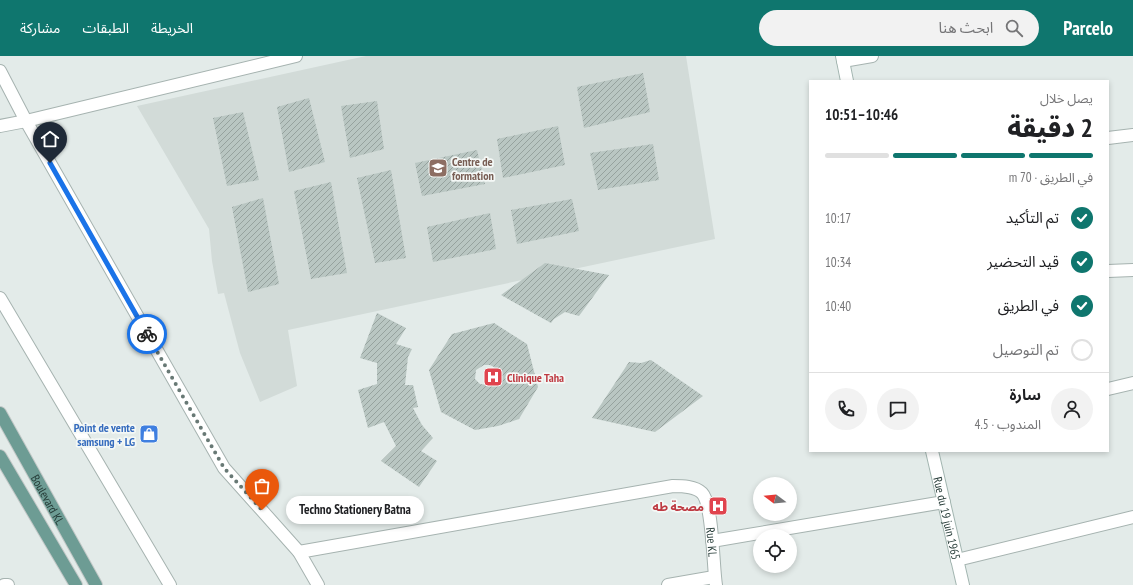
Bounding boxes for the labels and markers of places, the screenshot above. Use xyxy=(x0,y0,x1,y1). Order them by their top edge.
pin xyxy=(33,122,67,163)
place label: Centre de formation xyxy=(452,154,494,183)
school or university icon: Centre de formation xyxy=(427,157,449,179)
hospital icon: Clinique Taha xyxy=(482,366,504,388)
place label: Clinique Taha xyxy=(507,370,564,385)
place label: Point de vente samsung + LG xyxy=(74,420,135,449)
shop icon: Point de vente samsung + LG xyxy=(138,423,160,445)
pin xyxy=(245,469,279,510)
hospital icon: مصحة طه xyxy=(707,495,729,517)
callout: Techno Stationery Batna xyxy=(286,496,424,524)
place label: مصحة طه xyxy=(652,499,704,514)

